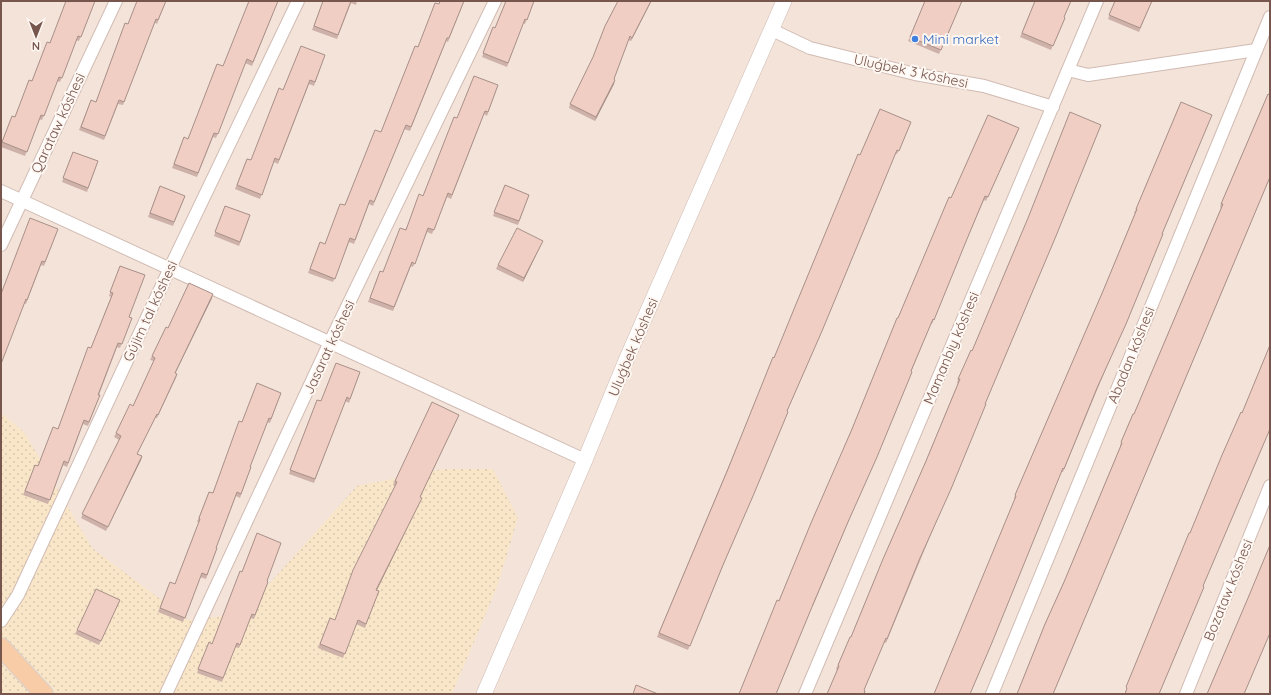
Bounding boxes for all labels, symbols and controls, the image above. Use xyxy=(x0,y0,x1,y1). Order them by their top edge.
north arrow xyxy=(16,16,56,56)
place label: Mini market xyxy=(923,30,999,48)
marker: Mini market xyxy=(910,34,920,44)
text: N xyxy=(32,39,40,53)
street label: Uluǵbek 3 kóshesi xyxy=(852,50,970,92)
street label: Qarataw kóshesi xyxy=(27,70,89,176)
street label: Gújim tal kóshesi xyxy=(119,258,181,364)
street label: Mamanbiy kóshesi xyxy=(919,289,983,407)
street label: Uluǵbek kóshesi xyxy=(604,295,662,399)
street label: Jasarat kóshesi xyxy=(299,297,359,397)
street label: Abadan kóshesi xyxy=(1103,304,1159,406)
street label: Bozataw kóshesi xyxy=(1199,537,1257,643)

